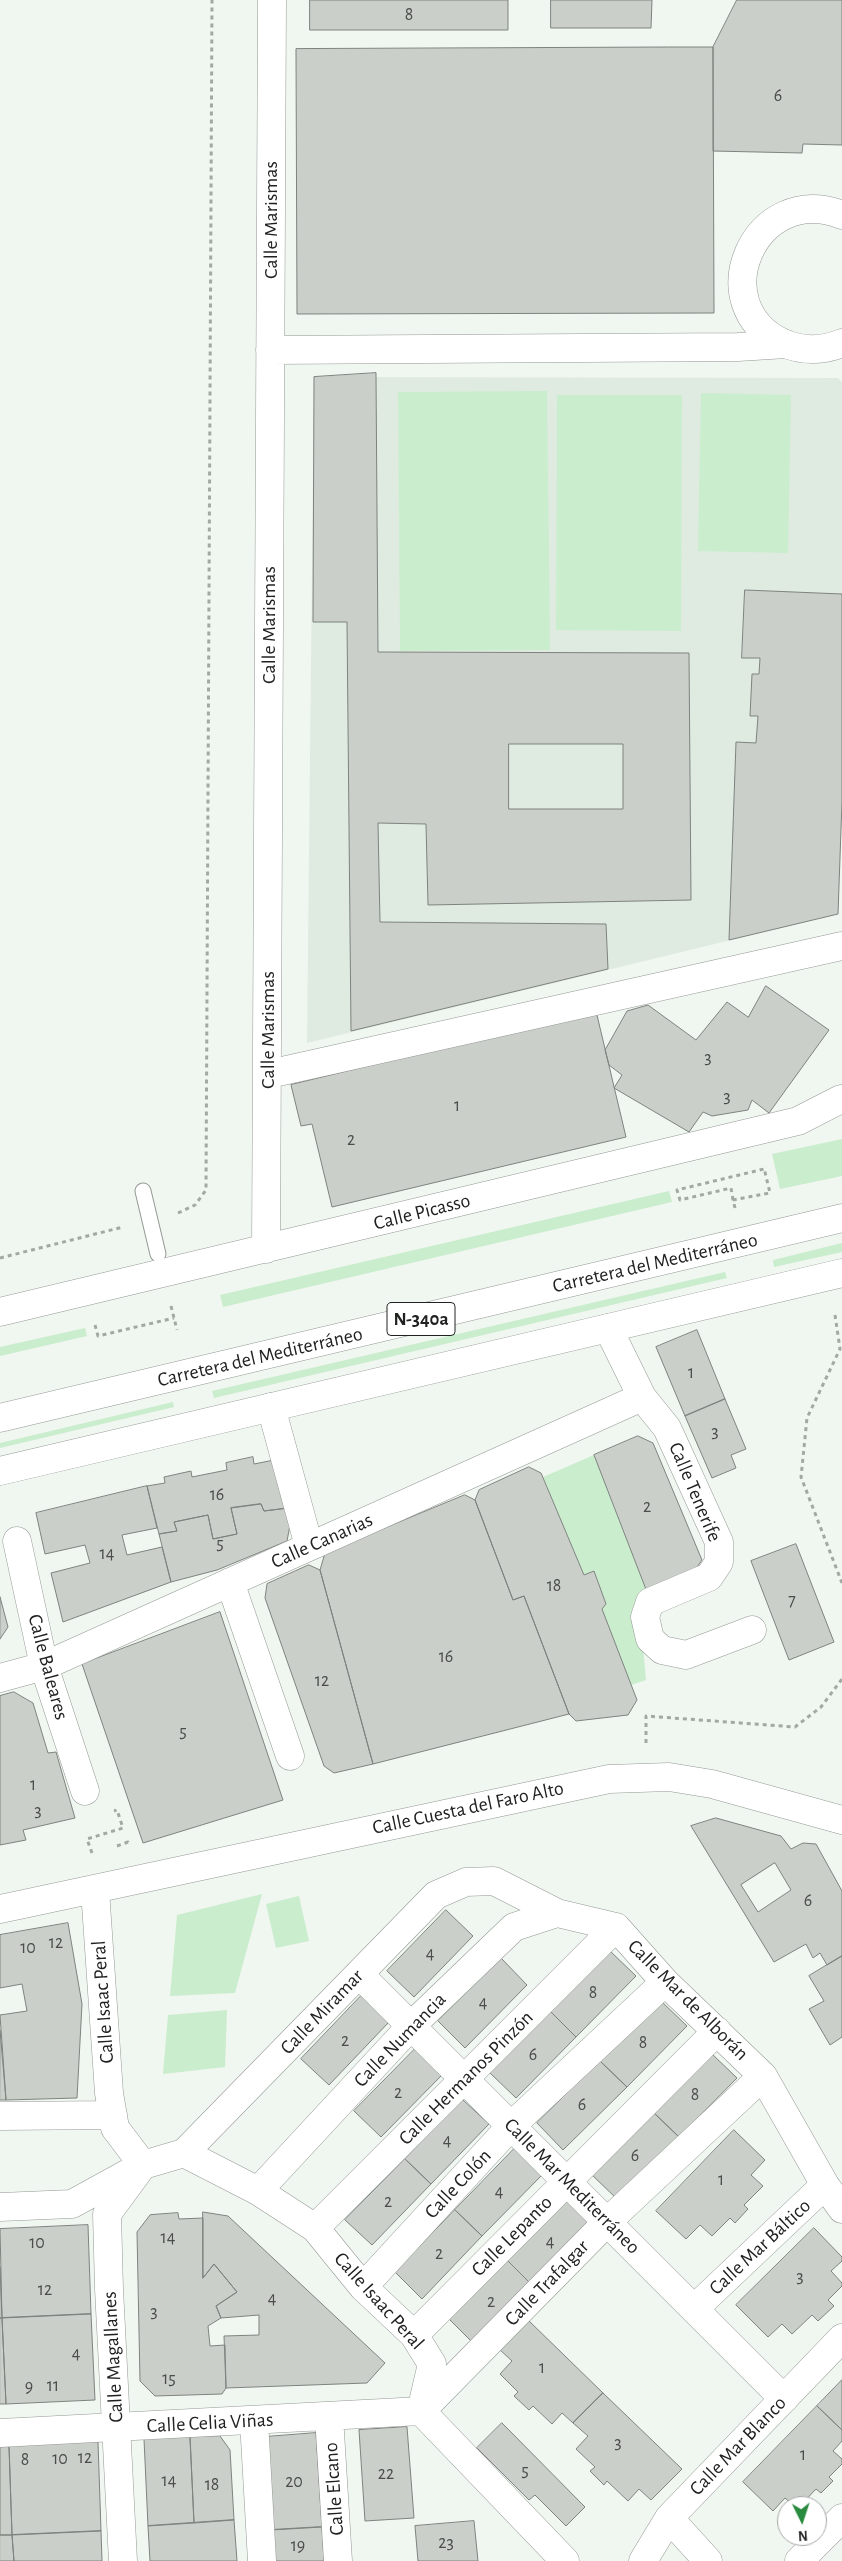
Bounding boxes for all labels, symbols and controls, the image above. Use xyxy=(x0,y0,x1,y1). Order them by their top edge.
house number: 8 xyxy=(405,4,413,26)
house number: 6 xyxy=(774,85,782,107)
street label: Calle Marismas xyxy=(259,161,283,279)
street label: Calle Marismas xyxy=(257,566,281,684)
street label: Calle Marismas xyxy=(256,971,280,1089)
house number: 3 xyxy=(704,1047,712,1069)
house number: 3 xyxy=(723,1086,731,1108)
house number: 1 xyxy=(454,1095,460,1117)
house number: 2 xyxy=(347,1129,355,1151)
street label: Calle Picasso xyxy=(371,1188,473,1236)
street label: Carretera del Mediterráneo xyxy=(550,1228,760,1298)
road number: N-340a xyxy=(387,1302,455,1336)
street label: Carretera del Mediterráneo xyxy=(155,1322,365,1392)
house number: 1 xyxy=(688,1362,694,1384)
house number: 3 xyxy=(711,1421,719,1443)
street label: Calle Tenerife xyxy=(663,1439,727,1545)
house number: 16 xyxy=(210,1484,224,1506)
house number: 2 xyxy=(643,1496,651,1518)
street label: Calle Canarias xyxy=(267,1508,377,1574)
house number: 5 xyxy=(216,1533,224,1555)
house number: 14 xyxy=(100,1543,114,1565)
house number: 18 xyxy=(547,1575,561,1597)
house number: 7 xyxy=(788,1590,796,1612)
street label: Calle Baleares xyxy=(22,1612,74,1722)
house number: 16 xyxy=(439,1646,453,1668)
house number: 12 xyxy=(315,1670,329,1692)
house number: 5 xyxy=(179,1721,187,1743)
house number: 1 xyxy=(30,1774,36,1796)
street label: Calle Cuesta del Faro Alto xyxy=(370,1776,566,1840)
house number: 3 xyxy=(34,1800,42,1822)
house number: 6 xyxy=(804,1890,812,1912)
house number: 12 xyxy=(49,1932,63,1954)
street label: Calle Mar de Alborán xyxy=(622,1934,754,2066)
house number: 10 xyxy=(20,1937,36,1959)
street label: Calle Isaac Peral xyxy=(87,1940,119,2064)
house number: 4 xyxy=(426,1943,434,1965)
street label: Calle Miramar xyxy=(275,1964,369,2060)
house number: 8 xyxy=(589,1982,597,2004)
street label: Calle Numancia xyxy=(349,1988,451,2092)
house number: 4 xyxy=(479,1992,487,2014)
street label: Calle Hermanos Pinzón xyxy=(394,2006,538,2150)
house number: 2 xyxy=(341,2030,349,2052)
house number: 8 xyxy=(639,2032,647,2054)
house number: 6 xyxy=(529,2044,537,2066)
house number: 2 xyxy=(394,2082,402,2104)
house number: 8 xyxy=(691,2084,699,2106)
house number: 6 xyxy=(578,2094,586,2116)
street label: Calle Mar Mediterráneo xyxy=(499,2113,645,2259)
house number: 4 xyxy=(443,2130,451,2152)
street label: Calle Colón xyxy=(420,2144,496,2224)
house number: 6 xyxy=(631,2145,639,2167)
house number: 1 xyxy=(718,2169,724,2191)
house number: 4 xyxy=(495,2181,503,2203)
street label: Calle Lepanto xyxy=(466,2190,558,2282)
house number: 2 xyxy=(384,2191,392,2213)
street label: Calle Mar Báltico xyxy=(704,2194,816,2300)
house number: 14 xyxy=(161,2227,175,2249)
house number: 4 xyxy=(546,2231,554,2253)
house number: 10 xyxy=(29,2232,45,2254)
street label: Calle Trafalgar xyxy=(500,2235,594,2331)
house number: 2 xyxy=(435,2243,443,2265)
street label: Calle Isaac Peral xyxy=(329,2247,429,2355)
house number: 3 xyxy=(796,2266,804,2288)
house number: 12 xyxy=(38,2279,52,2301)
house number: 4 xyxy=(268,2288,276,2310)
street label: Calle Magallanes xyxy=(98,2291,128,2423)
house number: 2 xyxy=(487,2291,495,2313)
house number: 3 xyxy=(150,2301,158,2323)
house number: 4 xyxy=(72,2343,80,2365)
house number: 1 xyxy=(539,2357,545,2379)
house number: 15 xyxy=(162,2368,176,2390)
house number: 11 xyxy=(47,2375,59,2397)
house number: 9 xyxy=(25,2376,33,2398)
street label: Calle Mar Blanco xyxy=(685,2391,791,2501)
street label: Calle Celia Viñas xyxy=(146,2408,274,2438)
house number: 3 xyxy=(614,2432,622,2454)
street label: Calle Elcano xyxy=(319,2442,349,2536)
house number: 1 xyxy=(800,2444,806,2466)
house number: 12 xyxy=(78,2447,92,2469)
house number: 10 xyxy=(52,2448,68,2470)
house number: 8 xyxy=(21,2449,29,2471)
house number: 5 xyxy=(521,2460,529,2482)
house number: 22 xyxy=(378,2463,394,2485)
house number: 14 xyxy=(162,2470,176,2492)
house number: 20 xyxy=(285,2471,303,2493)
house number: 18 xyxy=(205,2474,219,2496)
north arrow xyxy=(777,2496,827,2546)
text: N xyxy=(798,2528,808,2542)
house number: 23 xyxy=(438,2532,454,2554)
house number: 19 xyxy=(291,2535,305,2557)

